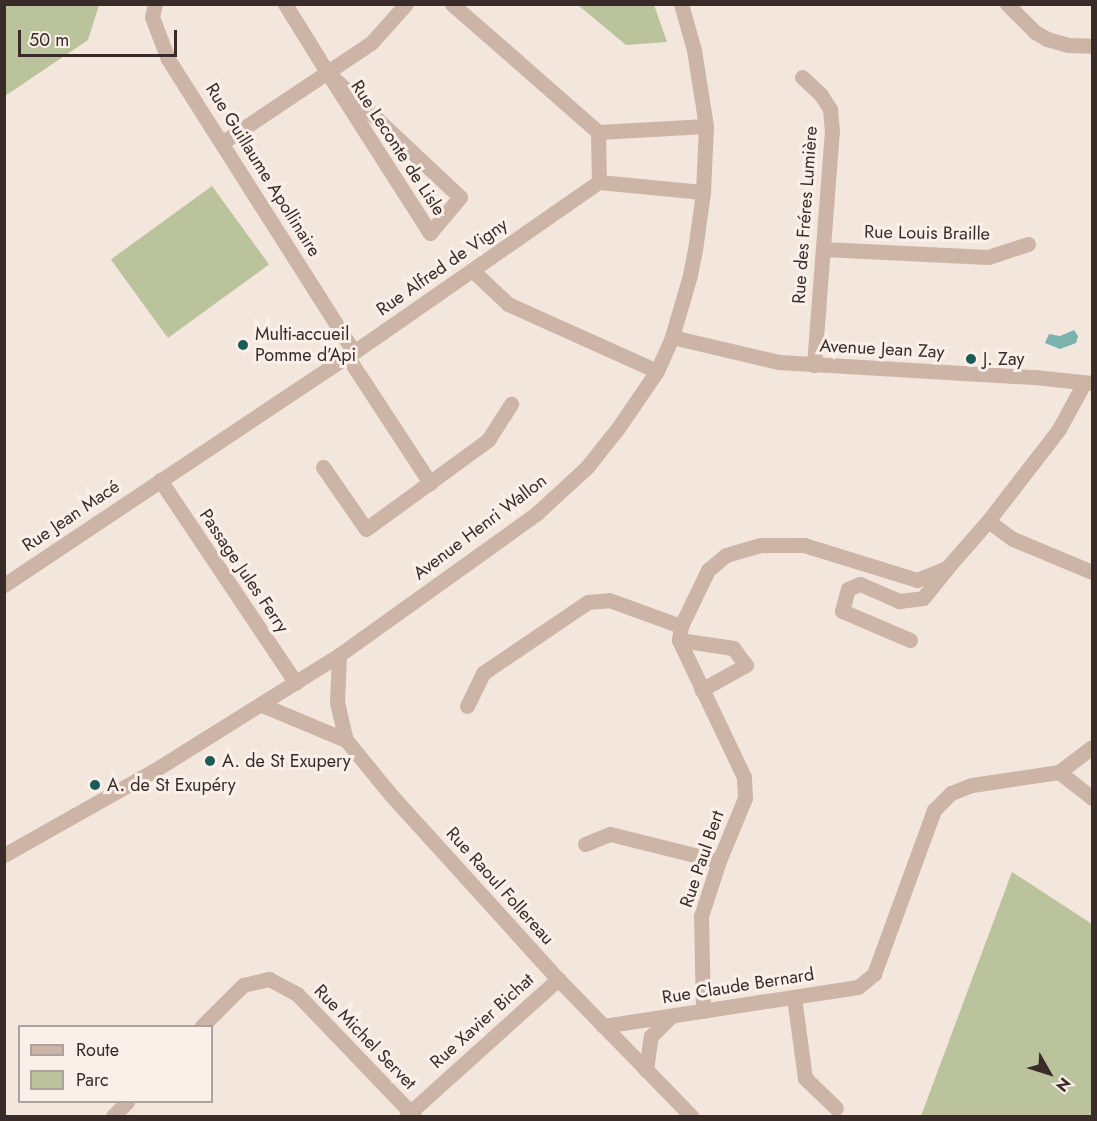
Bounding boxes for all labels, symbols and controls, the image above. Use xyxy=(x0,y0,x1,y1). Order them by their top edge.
scale bar xyxy=(21,18,180,56)
text: 50 m xyxy=(29,27,69,53)
street label: Rue Leconte de Lisle xyxy=(346,76,450,220)
street label: Rue Guillaume Apollinaire xyxy=(201,79,325,261)
street label: Rue des Fréres Lumière xyxy=(788,125,822,305)
street label: Rue Alfred de Vigny xyxy=(372,214,512,320)
street label: Rue Louis Braille xyxy=(864,221,990,245)
place label: Multi-accueil Pomme d’Api xyxy=(255,324,356,366)
street label: Avenue Jean Zay xyxy=(819,335,945,363)
marker: Multi-accueil Pomme d’Api xyxy=(236,338,250,352)
place label: J. Zay xyxy=(983,348,1024,370)
marker: J. Zay xyxy=(964,352,978,366)
street label: Avenue Henri Wallon xyxy=(409,470,551,584)
street label: Rue Jean Macé xyxy=(18,476,124,556)
street label: Passage Jules Ferry xyxy=(195,505,293,637)
place label: A. de St Exupery xyxy=(222,750,351,772)
marker: A. de St Exupery xyxy=(203,754,217,768)
place label: A. de St Exupéry xyxy=(107,774,236,796)
marker: A. de St Exupéry xyxy=(88,778,102,792)
street label: Rue Paul Bert xyxy=(675,808,729,910)
street label: Rue Raoul Follereau xyxy=(441,823,559,949)
street label: Rue Claude Bernard xyxy=(660,963,816,1009)
street label: Rue Xavier Bichat xyxy=(426,969,538,1073)
street label: Rue Michel Servet xyxy=(310,980,420,1094)
legend xyxy=(18,1025,213,1103)
text: Route xyxy=(76,1037,119,1063)
north arrow xyxy=(1019,1043,1079,1103)
text: Parc xyxy=(76,1067,109,1093)
text: N xyxy=(1050,1072,1076,1097)

